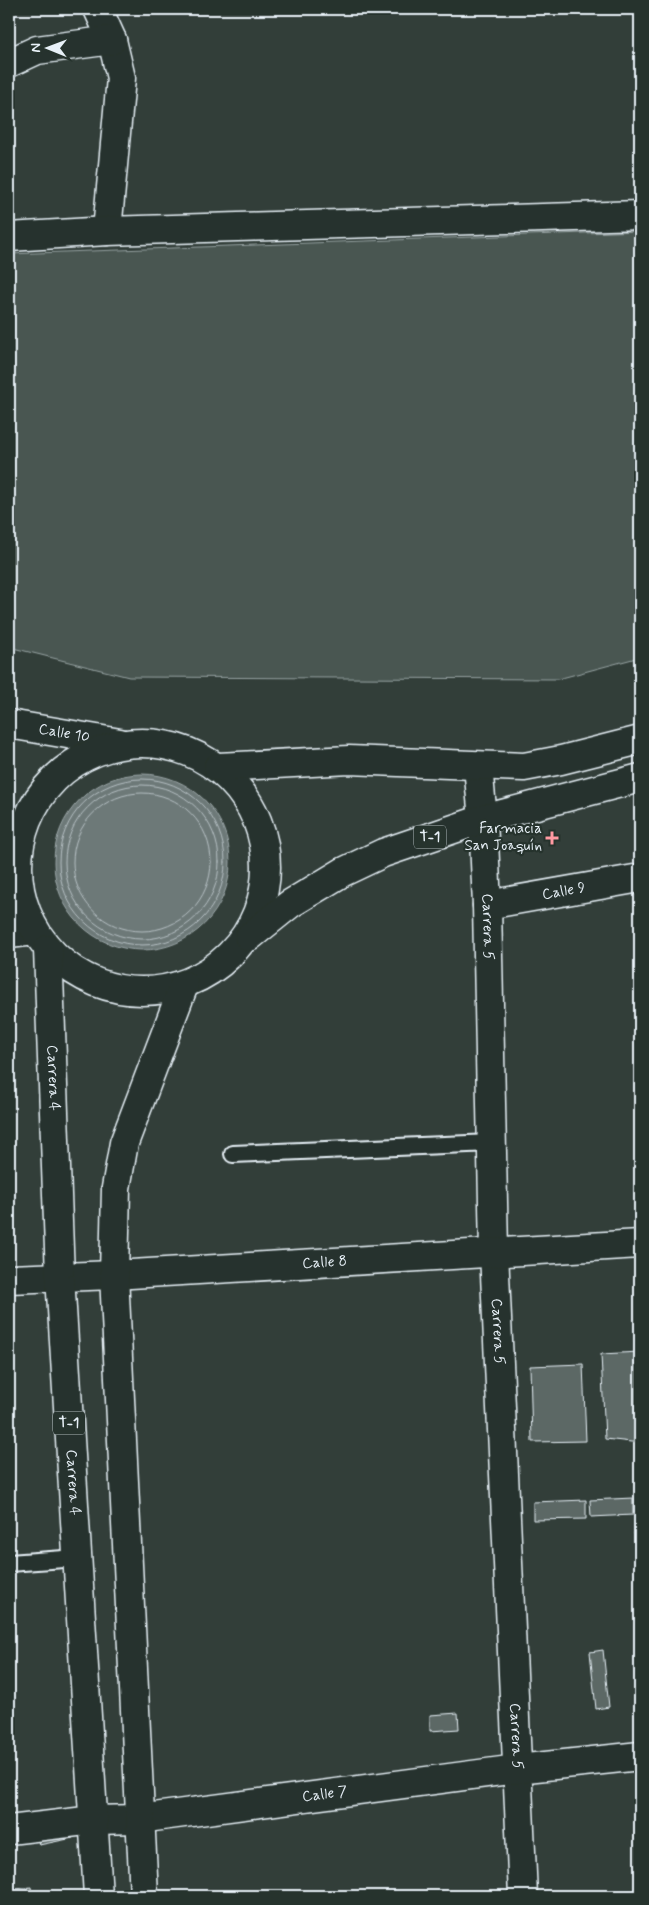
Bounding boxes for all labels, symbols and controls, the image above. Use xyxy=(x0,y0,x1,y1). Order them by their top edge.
north arrow xyxy=(22,22,72,72)
text: N xyxy=(27,43,45,53)
street label: Calle 10 xyxy=(37,719,91,748)
place label: Farmacia San Joaquín xyxy=(464,819,542,856)
road number: T-1 xyxy=(414,826,446,849)
marker: Farmacia San Joaquín xyxy=(546,832,558,844)
street label: Calle 9 xyxy=(541,878,587,905)
street label: Carrera 5 xyxy=(476,893,498,960)
street label: Carrera 4 xyxy=(42,1045,64,1112)
street label: Calle 8 xyxy=(302,1251,348,1274)
street label: Carrera 5 xyxy=(486,1298,509,1365)
road number: T-1 xyxy=(53,1412,85,1435)
street label: Carrera 4 xyxy=(61,1449,85,1516)
street label: Carrera 5 xyxy=(504,1703,527,1770)
street label: Calle 7 xyxy=(301,1782,349,1807)

